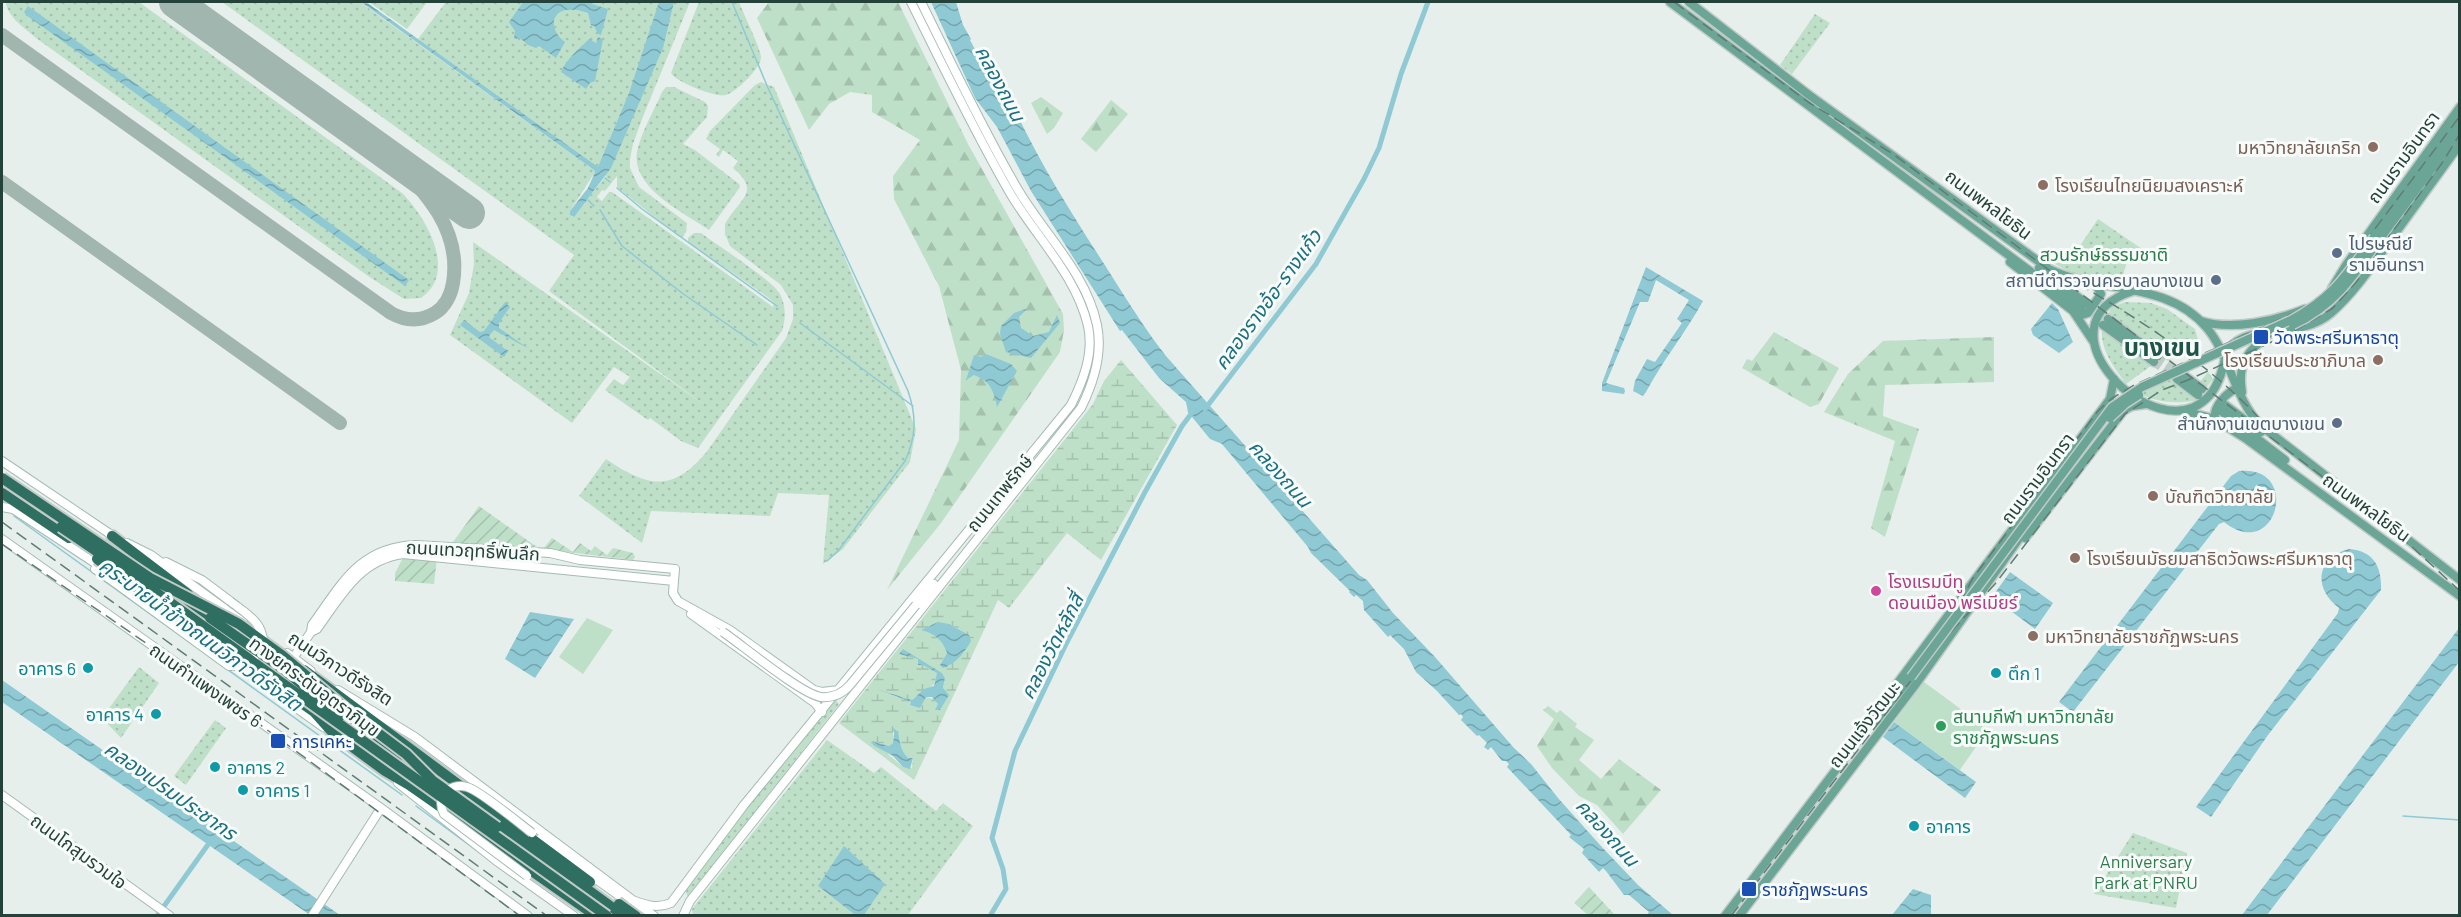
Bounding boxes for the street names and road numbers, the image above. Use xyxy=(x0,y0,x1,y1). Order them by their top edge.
street label: ถนนรามอินทรา xyxy=(2362,107,2444,207)
street label: ถนนพหลโยธิน xyxy=(1941,164,2037,244)
street label: ถนนรามอินทรา xyxy=(1996,428,2078,528)
street label: ถนนเทพรักษ์ xyxy=(961,450,1037,536)
street label: ถนนพหลโยธิน xyxy=(2319,468,2415,546)
street label: ถนนเทวฤทธิ์พันลึก xyxy=(405,536,541,564)
street label: ถนนวิภาวดีรังสิต xyxy=(285,626,397,710)
street label: ทางยกระดับอุตราภิมุข xyxy=(245,631,385,742)
street label: ถนนกำแพงเพชร 6 xyxy=(146,638,266,732)
street label: ถนนแจ้งวัฒนะ xyxy=(1823,676,1905,772)
street label: ถนนโกสุมรวมใจ xyxy=(26,809,131,894)

